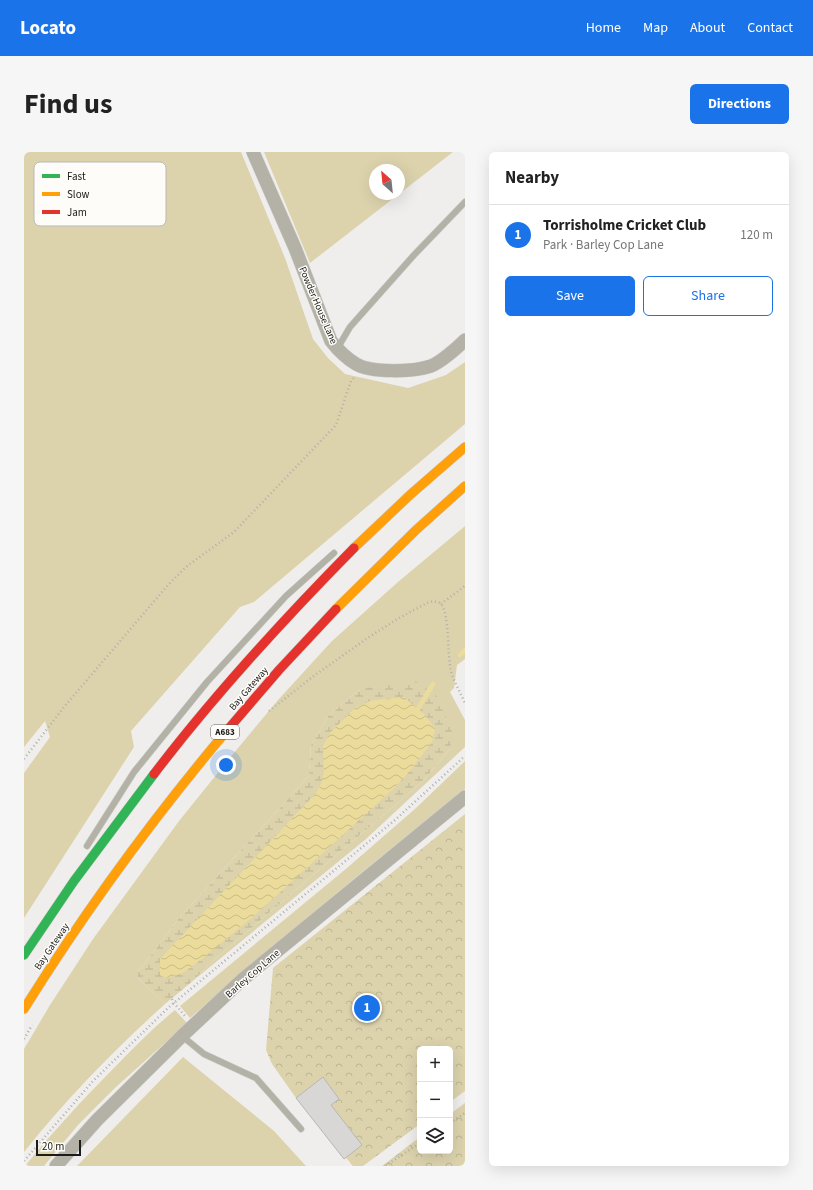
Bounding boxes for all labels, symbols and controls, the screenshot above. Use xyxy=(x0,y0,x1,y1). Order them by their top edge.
text: Locato xyxy=(20,15,76,42)
text: Home xyxy=(586,18,621,38)
text: Map xyxy=(643,18,668,38)
text: About xyxy=(690,18,725,38)
text: Contact xyxy=(747,18,793,38)
text: Find us xyxy=(24,84,112,124)
button: Directions xyxy=(690,84,789,124)
legend xyxy=(34,162,166,226)
north arrow xyxy=(369,164,405,200)
text: Nearby xyxy=(505,166,559,190)
text: Fast xyxy=(67,169,86,184)
text: Slow xyxy=(67,187,90,202)
text: Jam xyxy=(67,205,87,220)
text: Torrisholme Cricket Club xyxy=(543,215,706,236)
text: 1 xyxy=(515,226,521,244)
text: 120 m xyxy=(740,226,773,244)
text: Park · Barley Cop Lane xyxy=(543,236,664,254)
street label: Powder House Lane xyxy=(295,265,341,346)
button: Save xyxy=(505,276,635,316)
button: Share xyxy=(643,276,773,316)
street label: Bay Gateway xyxy=(226,664,272,714)
road number: A683 xyxy=(211,725,239,739)
your location xyxy=(216,755,236,775)
street label: Bay Gateway xyxy=(31,920,73,973)
street label: Barley Cop Lane xyxy=(223,946,283,1001)
pin: 1 xyxy=(354,993,380,1023)
map controls xyxy=(417,1046,453,1154)
button: + xyxy=(417,1046,453,1082)
button: − xyxy=(417,1082,453,1118)
button: layers xyxy=(417,1118,453,1154)
scale bar xyxy=(36,1138,81,1157)
text: 20 m xyxy=(42,1139,64,1154)

